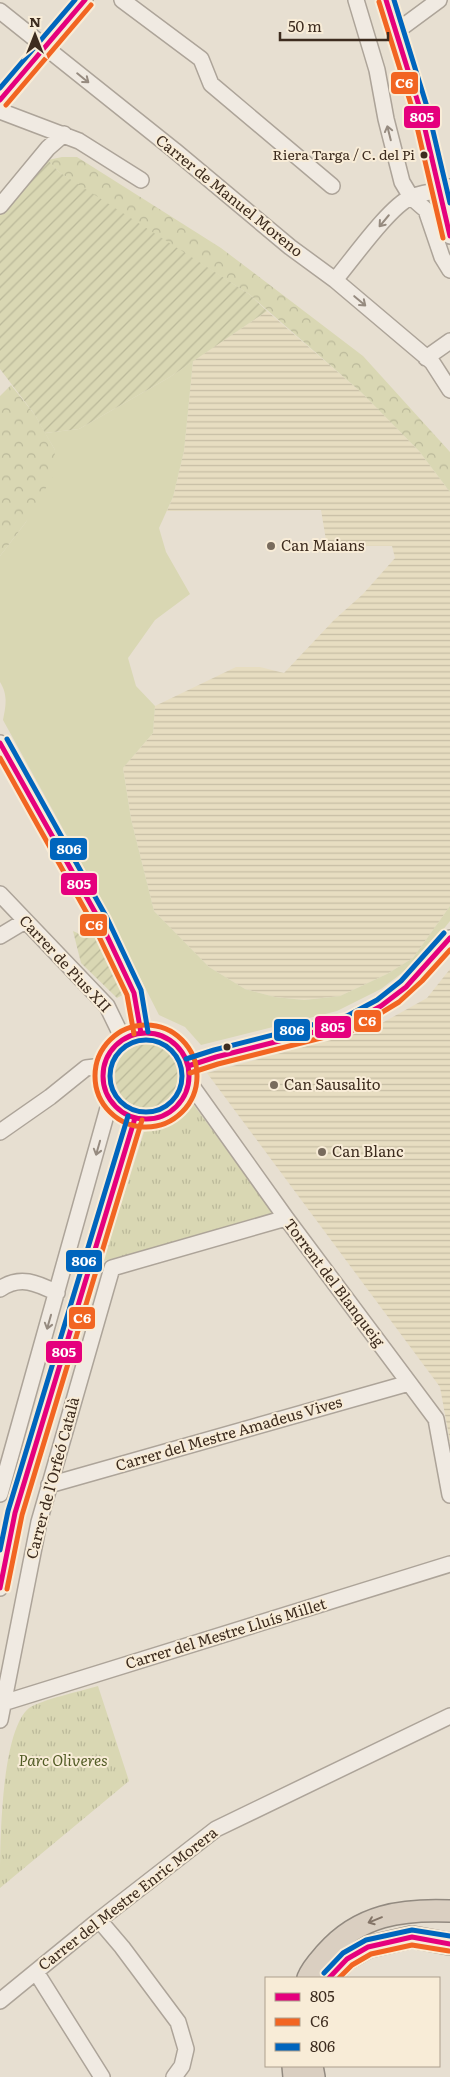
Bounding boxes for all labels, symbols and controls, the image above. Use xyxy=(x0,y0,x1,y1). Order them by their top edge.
north arrow xyxy=(10,10,60,60)
scale bar xyxy=(280,10,388,42)
text: N xyxy=(29,11,41,31)
text: 50 m xyxy=(288,14,322,37)
line badge: C6 xyxy=(390,71,419,95)
text: C6 xyxy=(395,72,413,92)
one-way arrow xyxy=(77,73,90,84)
line badge: 805 xyxy=(403,105,441,129)
text: 805 xyxy=(410,106,435,126)
one-way arrow xyxy=(384,125,393,141)
street label: Carrer de Manuel Moreno xyxy=(151,128,309,262)
place label: Riera Targa / C. del Pi xyxy=(273,144,415,164)
marker: Riera Targa / C. del Pi xyxy=(419,150,429,160)
one-way arrow xyxy=(379,214,390,227)
one-way arrow xyxy=(353,295,366,307)
place label: Can Maians xyxy=(281,533,365,556)
marker: Can Maians xyxy=(265,540,277,552)
line badge: 806 xyxy=(49,837,88,861)
text: 806 xyxy=(56,838,82,858)
line badge: 805 xyxy=(60,872,98,896)
text: 805 xyxy=(67,873,92,893)
street label: Carrer de Pius XII xyxy=(15,909,117,1017)
line badge: C6 xyxy=(79,913,108,937)
text: C6 xyxy=(85,914,103,934)
line badge: C6 xyxy=(353,1009,382,1033)
text: C6 xyxy=(358,1010,376,1030)
line badge: 805 xyxy=(314,1015,352,1039)
text: 805 xyxy=(321,1016,346,1036)
line badge: 806 xyxy=(273,1018,311,1042)
text: 806 xyxy=(279,1019,305,1039)
unlabelled marker xyxy=(222,1042,232,1052)
place label: Can Sausalito xyxy=(284,1072,381,1095)
marker: Can Sausalito xyxy=(268,1079,280,1091)
place label: Can Blanc xyxy=(332,1139,404,1162)
one-way arrow xyxy=(92,1140,102,1156)
marker: Can Blanc xyxy=(316,1146,328,1158)
street label: Torrent del Blanqueig xyxy=(279,1213,392,1352)
line badge: 806 xyxy=(65,1249,103,1273)
text: 806 xyxy=(71,1250,97,1270)
line badge: C6 xyxy=(68,1306,96,1330)
text: C6 xyxy=(73,1307,91,1327)
one-way arrow xyxy=(44,1313,53,1329)
line badge: 805 xyxy=(45,1340,83,1364)
text: 805 xyxy=(52,1341,77,1361)
street label: Carrer del Mestre Amadeus Vives xyxy=(113,1389,345,1476)
street label: Carrer de l'Orfeó Català xyxy=(19,1393,84,1561)
street label: Carrer del Mestre Lluís Millet xyxy=(122,1591,329,1674)
park label: Parc Oliveres xyxy=(18,1748,108,1771)
street label: Carrer del Mestre Enric Morera xyxy=(32,1820,222,1975)
one-way arrow xyxy=(368,1915,383,1925)
legend xyxy=(265,1977,440,2067)
text: 805 xyxy=(310,1984,335,2007)
text: C6 xyxy=(310,2009,329,2032)
text: 806 xyxy=(310,2034,335,2057)

